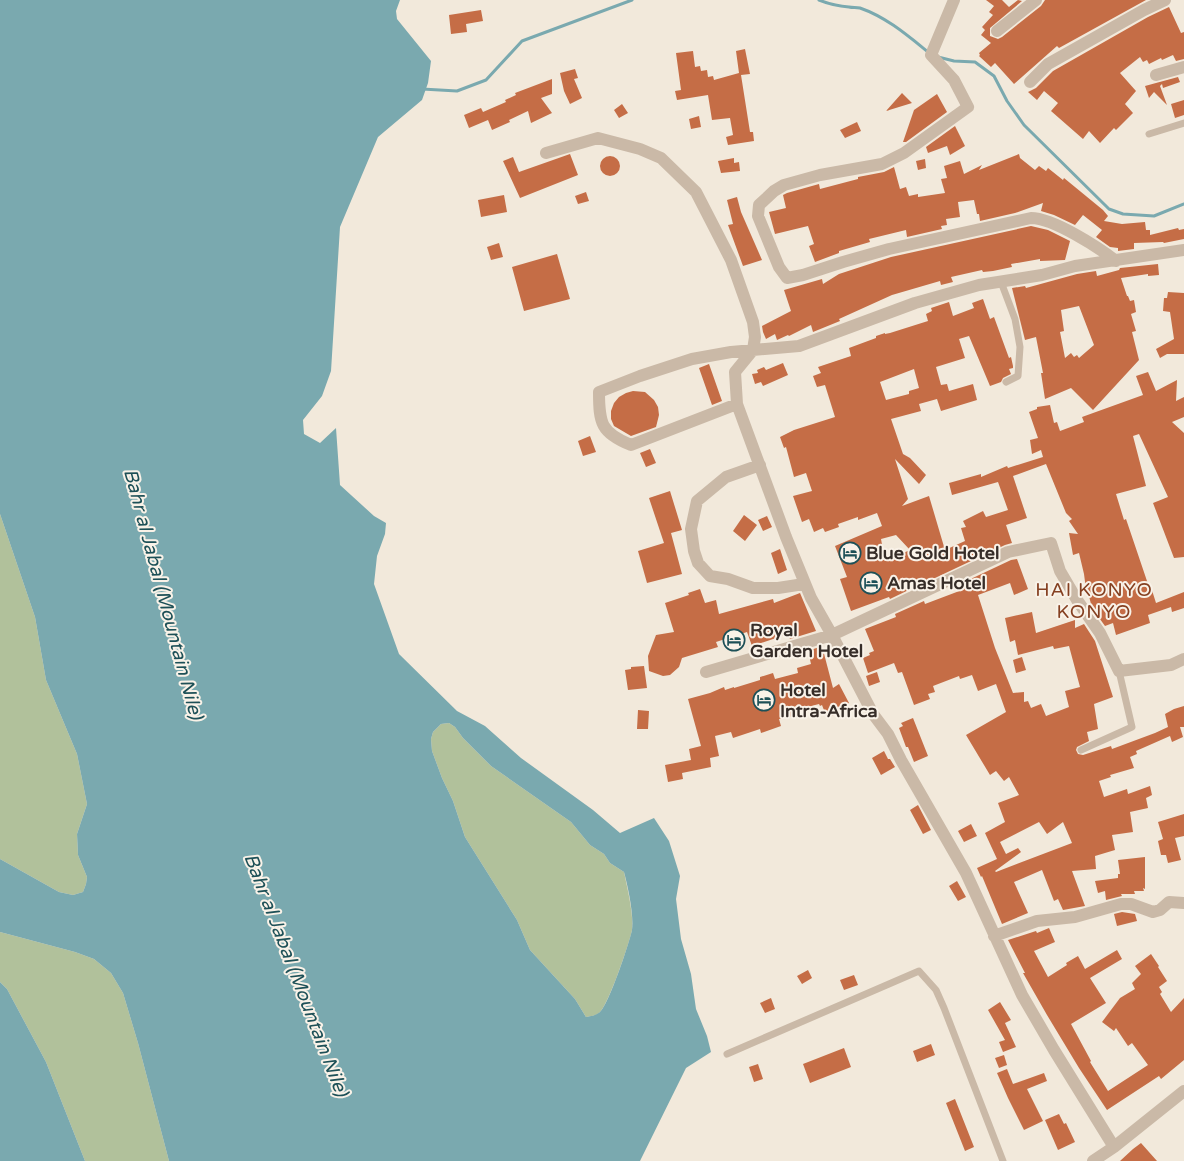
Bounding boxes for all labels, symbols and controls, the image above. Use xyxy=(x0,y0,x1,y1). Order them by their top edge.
water label: Bahr al Jabal (Mountain Nile) xyxy=(119,466,208,724)
hotel icon: Blue Gold Hotel xyxy=(838,541,862,565)
place label: Blue Gold Hotel xyxy=(866,542,999,564)
hotel icon: Amas Hotel xyxy=(859,571,883,595)
place label: Amas Hotel xyxy=(887,572,986,594)
district label: HAI KONYO KONYO xyxy=(1035,579,1153,623)
place label: Royal Garden Hotel xyxy=(750,619,863,662)
hotel icon: Royal Garden Hotel xyxy=(722,628,746,652)
place label: Hotel Intra-Africa xyxy=(780,679,878,722)
hotel icon: Hotel Intra-Africa xyxy=(752,688,776,712)
water label: Bahr al Jabal (Mountain Nile) xyxy=(239,850,353,1102)

